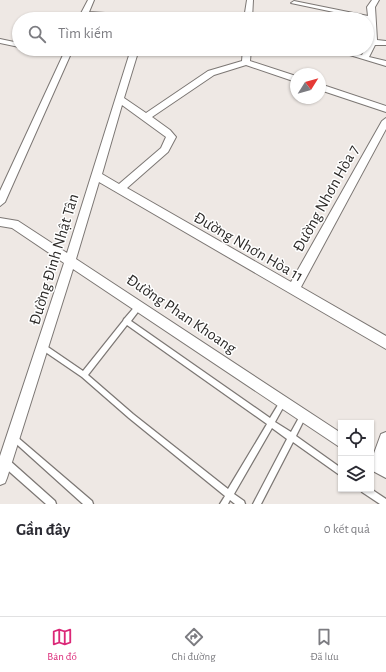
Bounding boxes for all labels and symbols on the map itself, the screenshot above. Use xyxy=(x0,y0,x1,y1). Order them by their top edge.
north arrow xyxy=(290,68,326,104)
street label: Đường Nhơn Hòa 7 xyxy=(290,142,362,255)
street label: Đường Đinh Nhật Tân xyxy=(26,192,82,327)
street label: Đường Nhơn Hòa 11 xyxy=(191,209,306,285)
street label: Đường Phan Khoang xyxy=(124,271,239,357)

